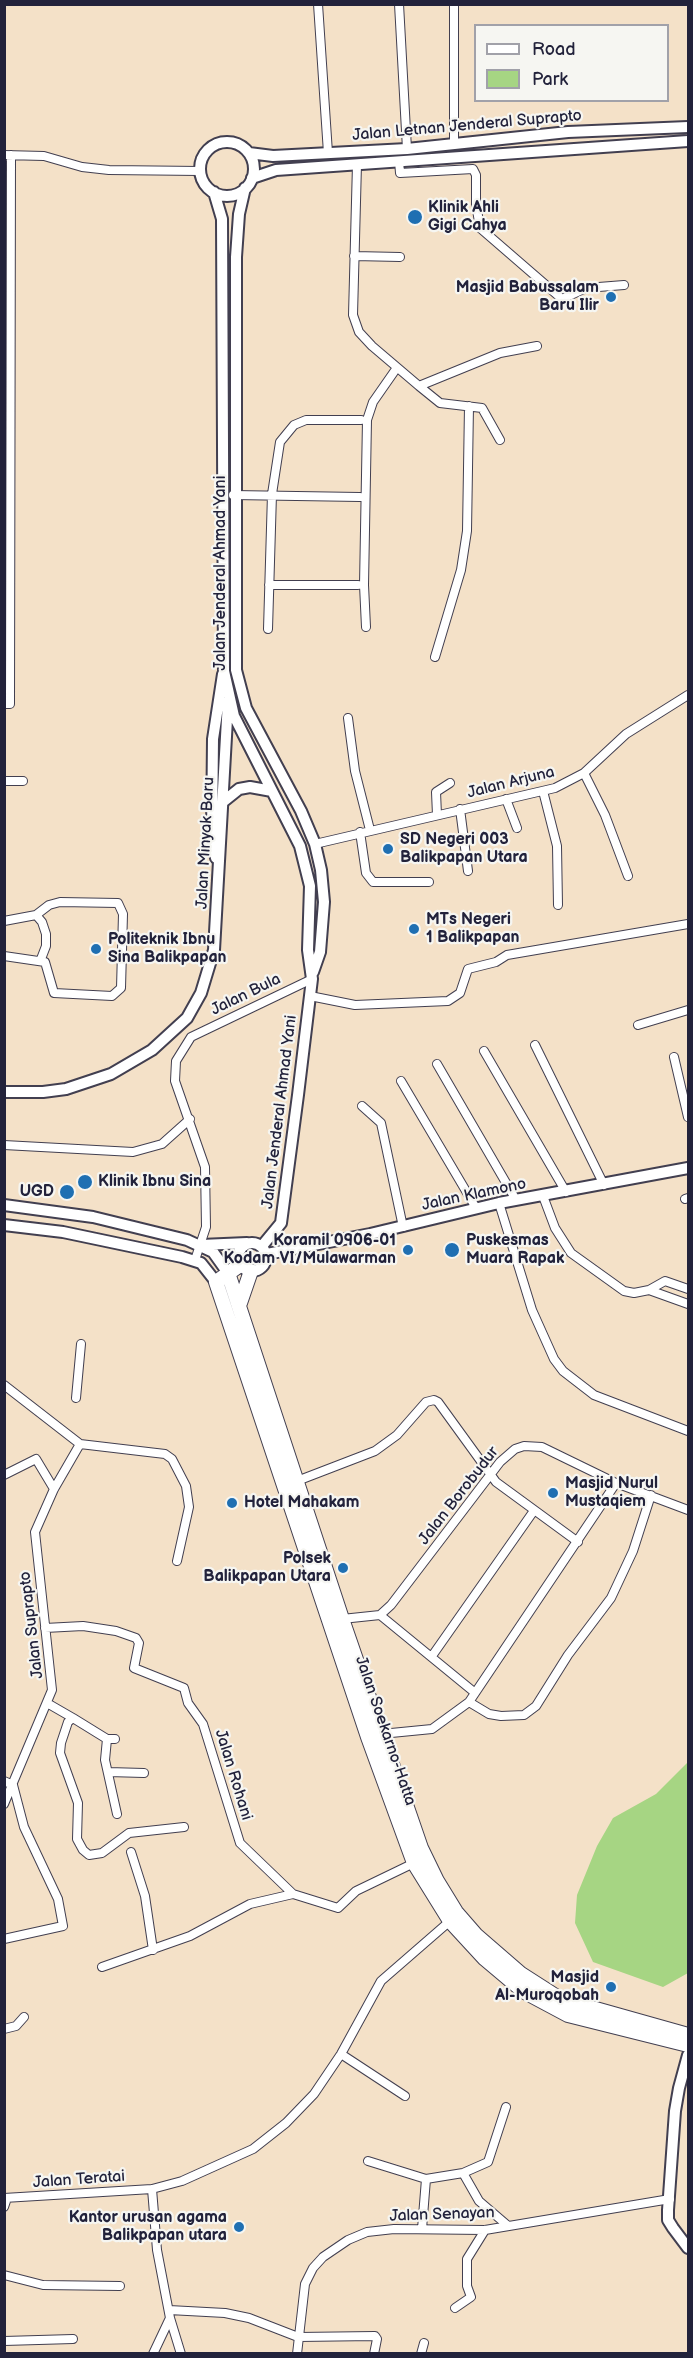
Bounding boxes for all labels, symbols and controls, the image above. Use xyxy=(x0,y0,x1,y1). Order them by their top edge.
legend xyxy=(474,24,669,102)
text: Road xyxy=(532,39,576,60)
text: Park xyxy=(532,69,568,90)
street label: Jalan Letnan Jenderal Suprapto xyxy=(352,106,582,146)
place label: Klinik Ahli Gigi Cahya xyxy=(428,198,507,236)
marker: Klinik Ahli Gigi Cahya xyxy=(406,208,424,226)
place label: Masjid Babussalam Baru Ilir xyxy=(456,278,599,316)
marker: Masjid Babussalam Baru Ilir xyxy=(604,290,618,304)
street label: Jalan Jenderal Ahmad Yani xyxy=(211,476,231,670)
street label: Jalan Arjuna xyxy=(465,763,557,803)
street label: Jalan Minyak Baru xyxy=(193,776,219,910)
place label: SD Negeri 003 Balikpapan Utara xyxy=(400,830,528,868)
marker: SD Negeri 003 Balikpapan Utara xyxy=(381,842,395,856)
place label: MTs Negeri 1 Balikpapan xyxy=(426,910,520,948)
marker: MTs Negeri 1 Balikpapan xyxy=(407,922,421,936)
place label: Politeknik Ibnu Sina Balikpapan xyxy=(108,930,227,968)
marker: Politeknik Ibnu Sina Balikpapan xyxy=(89,942,103,956)
street label: Jalan Bula xyxy=(208,970,284,1020)
street label: Jalan Jenderal Ahmad Yani xyxy=(259,1014,301,1210)
place label: Klinik Ibnu Sina xyxy=(98,1172,211,1192)
marker: Klinik Ibnu Sina xyxy=(76,1173,94,1191)
street label: Jalan Klamono xyxy=(420,1175,528,1215)
place label: UGD xyxy=(20,1182,54,1202)
marker: UGD xyxy=(58,1183,76,1201)
place label: Koramil 0906-01 Kodam VI/Mulawarman xyxy=(224,1231,396,1269)
place label: Puskesmas Muara Rapak xyxy=(466,1231,564,1269)
marker: Puskesmas Muara Rapak xyxy=(443,1241,461,1259)
marker: Koramil 0906-01 Kodam VI/Mulawarman xyxy=(401,1243,415,1257)
street label: Jalan Borobudur xyxy=(415,1443,503,1549)
place label: Masjid Nurul Mustaqiem xyxy=(565,1474,658,1512)
marker: Masjid Nurul Mustaqiem xyxy=(546,1486,560,1500)
place label: Hotel Mahakam xyxy=(244,1493,359,1513)
marker: Hotel Mahakam xyxy=(225,1496,239,1510)
place label: Polsek Balikpapan Utara xyxy=(203,1549,331,1587)
marker: Polsek Balikpapan Utara xyxy=(336,1561,350,1575)
street label: Jalan Suprapto xyxy=(16,1570,48,1680)
street label: Jalan Soekarno-Hatta xyxy=(350,1654,420,1808)
street label: Jalan Rohani xyxy=(210,1727,256,1823)
place label: Masjid Al-Muroqobah xyxy=(495,1968,599,2006)
marker: Masjid Al-Muroqobah xyxy=(604,1980,618,1994)
street label: Jalan Teratai xyxy=(32,2167,126,2193)
street label: Jalan Senayan xyxy=(389,2204,495,2226)
place label: Kantor urusan agama Balikpapan utara xyxy=(69,2208,227,2246)
marker: Kantor urusan agama Balikpapan utara xyxy=(232,2220,246,2234)

